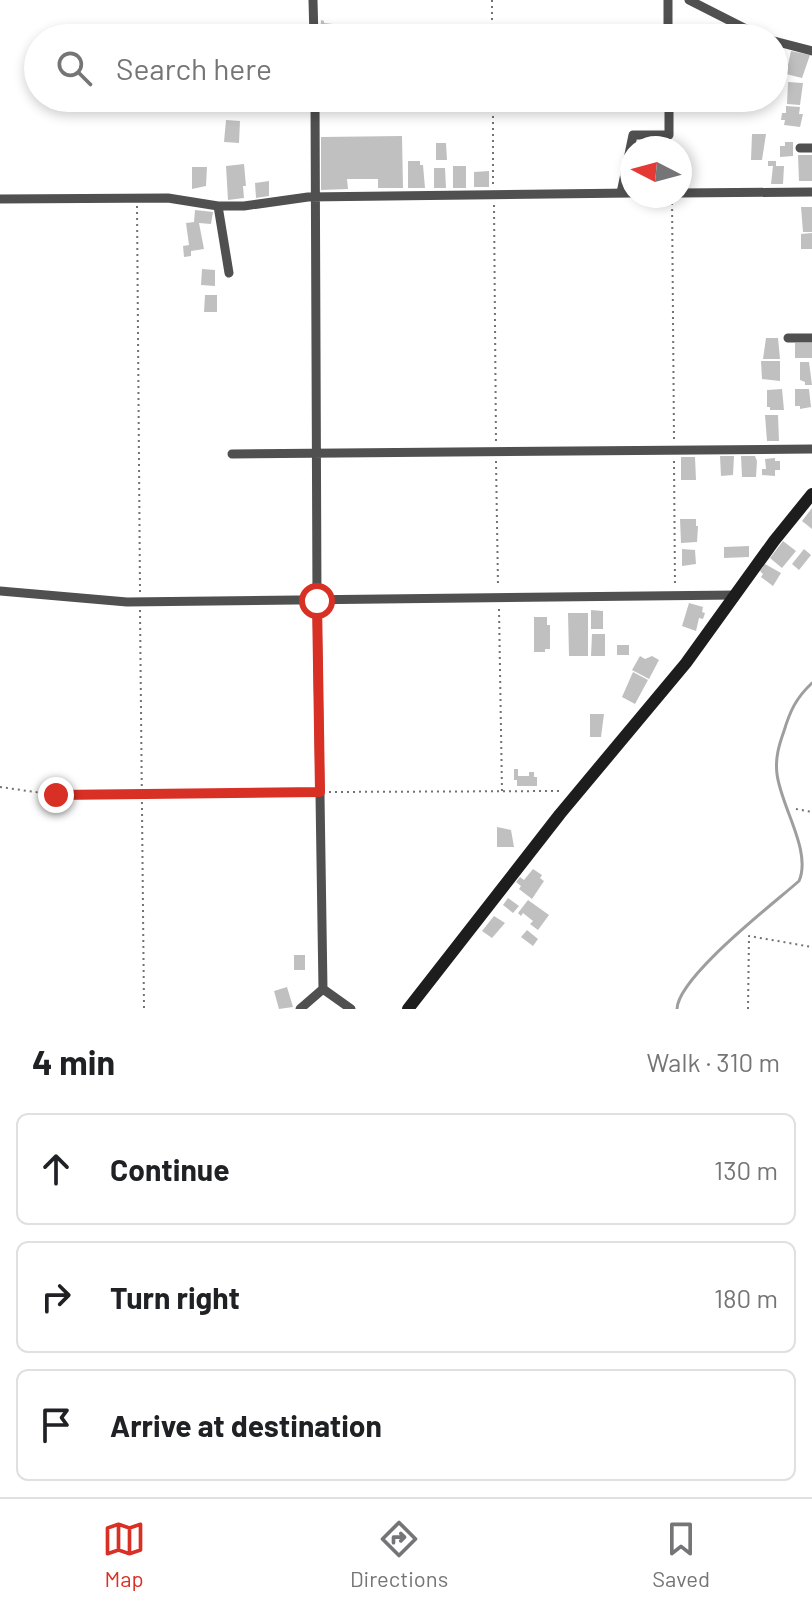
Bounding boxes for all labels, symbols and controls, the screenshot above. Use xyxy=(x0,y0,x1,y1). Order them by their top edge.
search box xyxy=(24,24,788,112)
icon: search xyxy=(52,46,96,90)
text: Search here xyxy=(116,50,272,86)
north arrow xyxy=(620,136,692,208)
route start xyxy=(299,583,335,619)
route end xyxy=(38,777,74,813)
text: 4 min xyxy=(32,1041,115,1082)
text: Walk · 310 m xyxy=(647,1046,780,1077)
icon: ahead xyxy=(34,1147,78,1191)
text: Continue xyxy=(110,1151,230,1187)
text: 130 m xyxy=(714,1154,778,1185)
icon: right xyxy=(34,1275,78,1319)
text: Turn right xyxy=(110,1279,240,1315)
text: 180 m xyxy=(714,1282,778,1313)
icon: arrive xyxy=(34,1403,78,1447)
text: Arrive at destination xyxy=(110,1407,382,1443)
tab: Map xyxy=(102,1517,146,1591)
tab: Directions xyxy=(350,1517,448,1591)
tab: Saved xyxy=(652,1517,710,1591)

